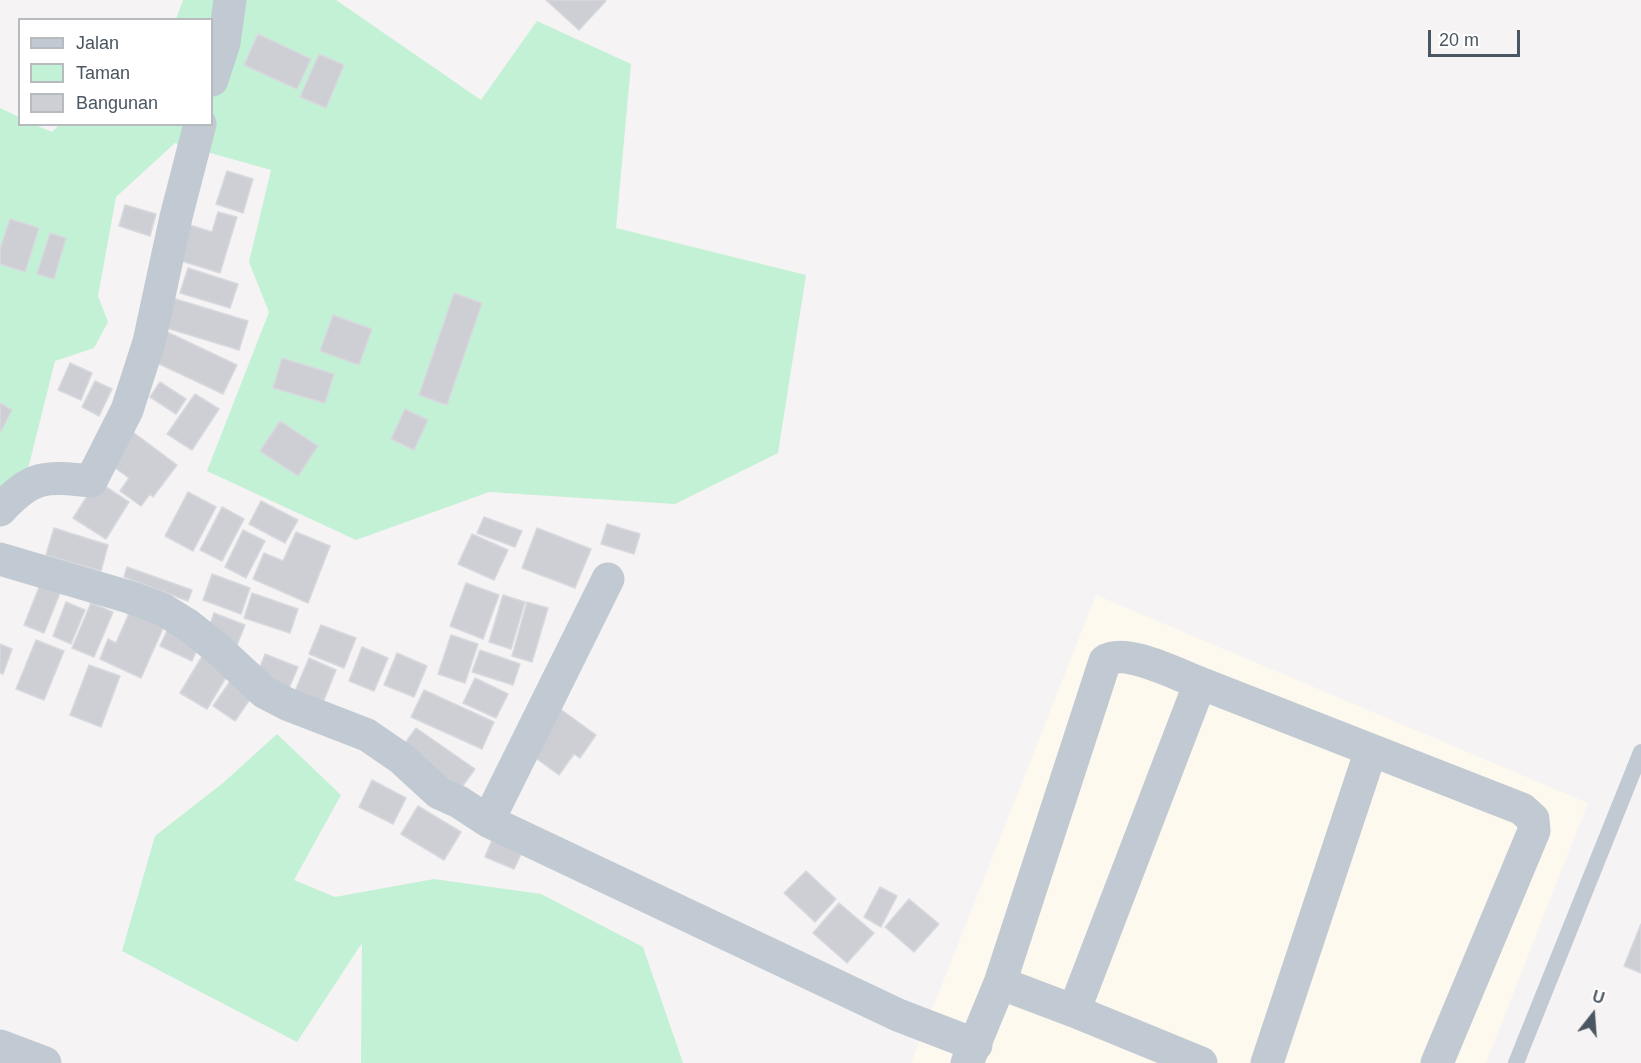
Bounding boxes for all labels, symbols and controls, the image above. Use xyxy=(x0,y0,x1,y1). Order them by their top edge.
legend xyxy=(18,18,213,126)
scale bar xyxy=(1431,18,1522,56)
text: 20 m xyxy=(1439,30,1479,50)
text: Jalan xyxy=(76,33,119,53)
text: Taman xyxy=(76,63,130,83)
text: Bangunan xyxy=(76,93,158,113)
north arrow xyxy=(1563,985,1623,1045)
text: U xyxy=(1590,987,1606,1007)

